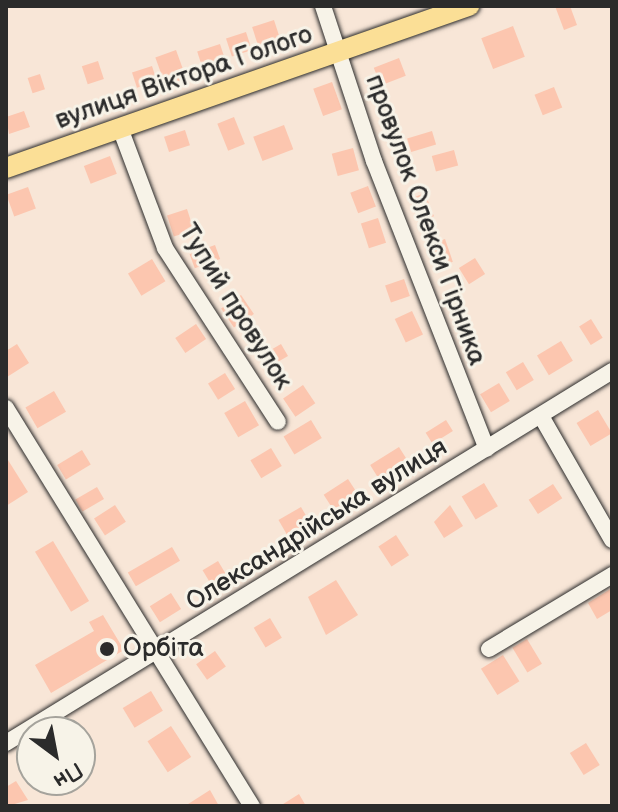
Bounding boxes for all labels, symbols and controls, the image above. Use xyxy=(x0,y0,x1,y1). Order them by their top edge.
street label: вулиця Віктора Голого xyxy=(51,19,317,137)
street label: провулок Олекси Гірника xyxy=(358,70,492,370)
street label: Тупий провулок xyxy=(172,218,298,396)
street label: Олександрійська вулиця xyxy=(181,432,453,618)
place label: Орбіта xyxy=(123,633,204,665)
marker: Орбіта xyxy=(98,640,116,658)
north arrow xyxy=(16,716,96,796)
text: Пн xyxy=(48,756,88,794)

